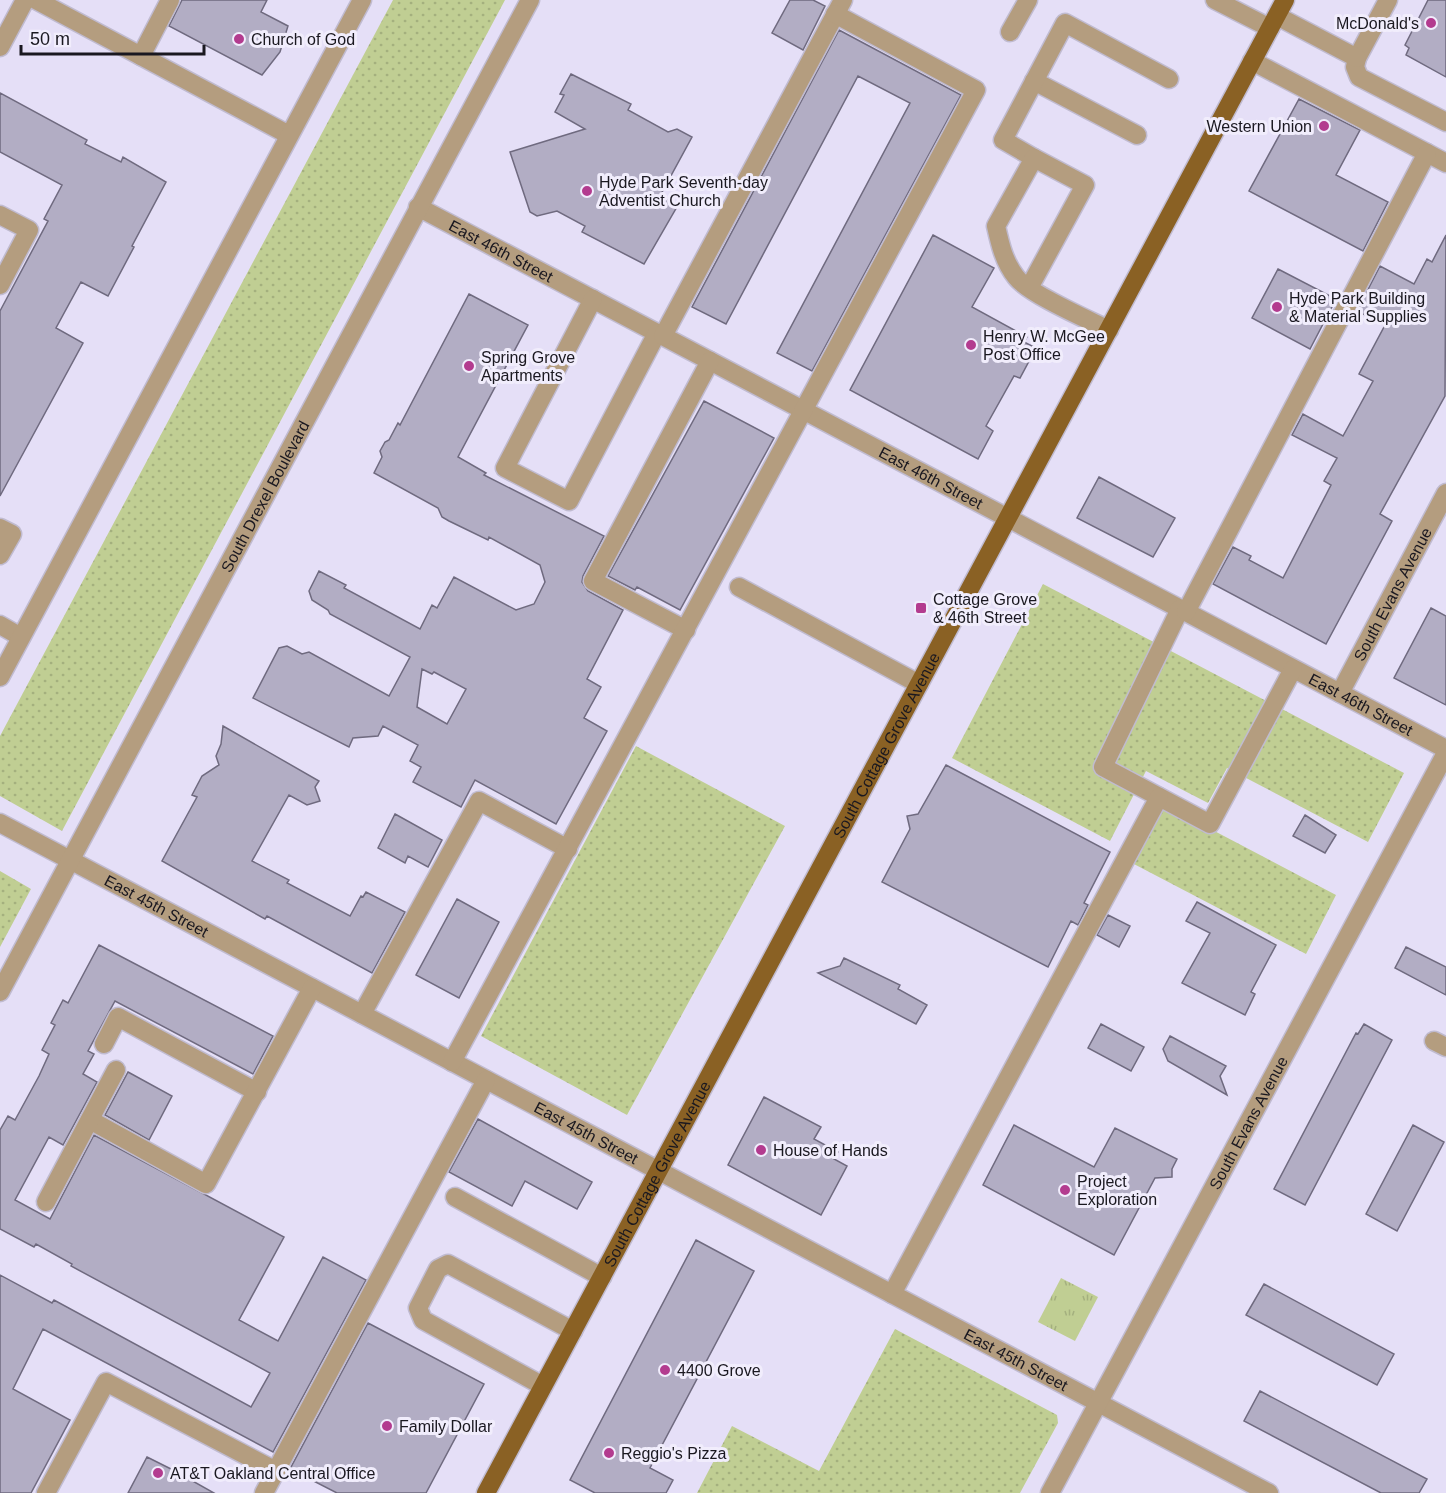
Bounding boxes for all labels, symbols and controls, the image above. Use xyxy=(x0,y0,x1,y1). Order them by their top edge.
place label: McDonald's xyxy=(1336,15,1419,32)
marker: McDonald's xyxy=(1424,16,1438,30)
scale bar xyxy=(21,18,204,56)
text: 50 m xyxy=(30,29,70,49)
place label: Church of God xyxy=(251,31,355,48)
marker: Church of God xyxy=(232,32,246,46)
place label: Western Union xyxy=(1206,118,1312,135)
marker: Western Union xyxy=(1317,119,1331,133)
place label: Hyde Park Seventh-day Adventist Church xyxy=(599,174,768,209)
marker: Hyde Park Seventh-day Adventist Church xyxy=(580,184,594,198)
street label: East 46th Street xyxy=(446,217,556,286)
place label: Hyde Park Building & Material Supplies xyxy=(1289,290,1427,325)
marker: Hyde Park Building & Material Supplies xyxy=(1270,300,1284,314)
place label: Henry W. McGee Post Office xyxy=(983,328,1105,363)
marker: Henry W. McGee Post Office xyxy=(964,338,978,352)
place label: Spring Grove Apartments xyxy=(481,349,575,384)
marker: Spring Grove Apartments xyxy=(462,359,476,373)
street label: South Drexel Boulevard xyxy=(218,418,313,575)
street label: East 46th Street xyxy=(876,444,986,512)
street label: South Evans Avenue xyxy=(1351,525,1435,664)
place label: Cottage Grove & 46th Street xyxy=(933,591,1037,626)
marker: Cottage Grove & 46th Street xyxy=(914,601,928,615)
street label: South Cottage Grove Avenue xyxy=(830,650,943,841)
street label: East 46th Street xyxy=(1306,670,1416,739)
street label: East 45th Street xyxy=(102,872,212,941)
street label: South Evans Avenue xyxy=(1206,1053,1291,1192)
street label: South Cottage Grove Avenue xyxy=(601,1078,714,1270)
street label: East 45th Street xyxy=(531,1099,641,1168)
place label: House of Hands xyxy=(773,1142,888,1159)
marker: House of Hands xyxy=(754,1143,768,1157)
place label: Project Exploration xyxy=(1077,1173,1157,1208)
marker: Project Exploration xyxy=(1058,1183,1072,1197)
street label: East 45th Street xyxy=(961,1326,1071,1394)
place label: 4400 Grove xyxy=(677,1362,761,1379)
marker: 4400 Grove xyxy=(658,1363,672,1377)
place label: Family Dollar xyxy=(399,1418,493,1435)
marker: Family Dollar xyxy=(380,1419,394,1433)
place label: Reggio's Pizza xyxy=(621,1445,726,1462)
marker: Reggio's Pizza xyxy=(602,1446,616,1460)
place label: AT&T Oakland Central Office xyxy=(170,1465,376,1482)
marker: AT&T Oakland Central Office xyxy=(151,1466,165,1480)

